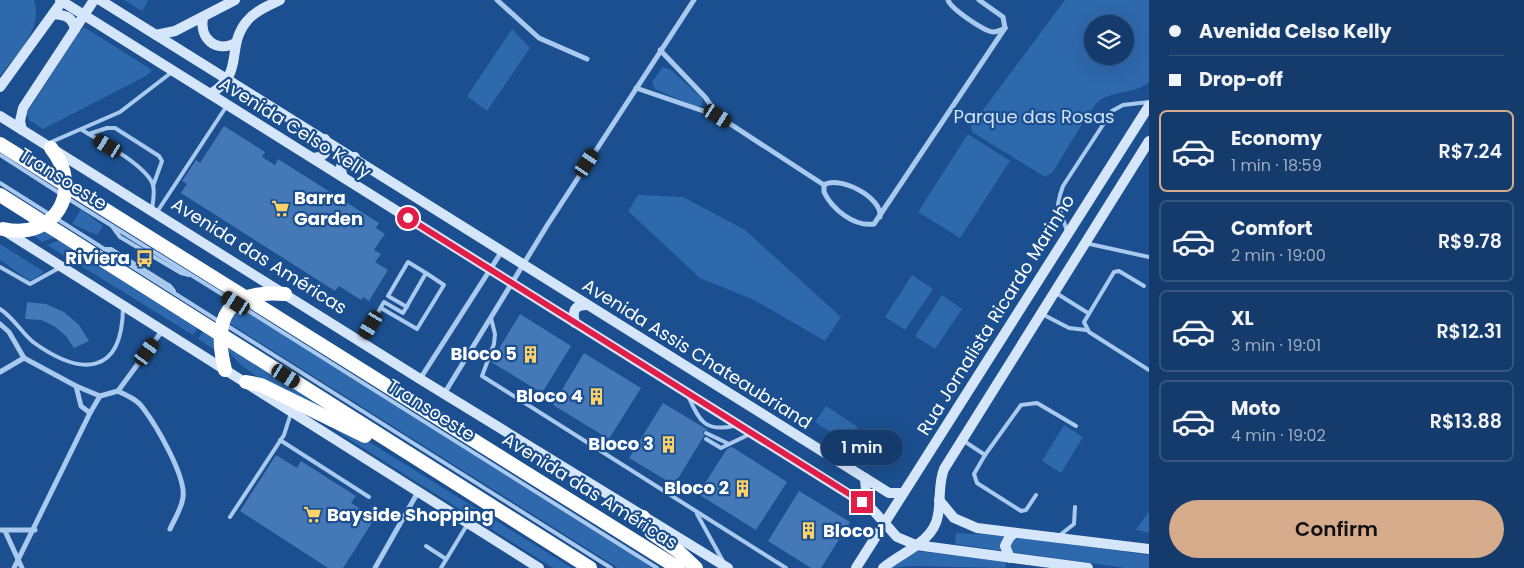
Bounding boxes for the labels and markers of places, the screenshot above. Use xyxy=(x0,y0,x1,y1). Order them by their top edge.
place label: Barra Garden xyxy=(294,185,363,231)
supermarket icon: Barra Garden xyxy=(270,198,290,218)
place label: Riviera xyxy=(65,245,130,270)
bus stop icon: Riviera xyxy=(134,248,154,268)
place label: Bloco 5 xyxy=(450,341,517,366)
building icon: Bloco 5 xyxy=(521,344,541,364)
place label: Bloco 4 xyxy=(516,383,583,408)
building icon: Bloco 4 xyxy=(587,386,607,406)
place label: Bloco 3 xyxy=(588,431,654,456)
building icon: Bloco 3 xyxy=(658,434,678,454)
place label: Bloco 2 xyxy=(664,475,729,500)
building icon: Bloco 2 xyxy=(733,478,753,498)
place label: Bayside Shopping xyxy=(327,502,494,527)
supermarket icon: Bayside Shopping xyxy=(303,505,323,525)
place label: Bloco 1 xyxy=(823,518,885,543)
building icon: Bloco 1 xyxy=(799,521,819,541)

